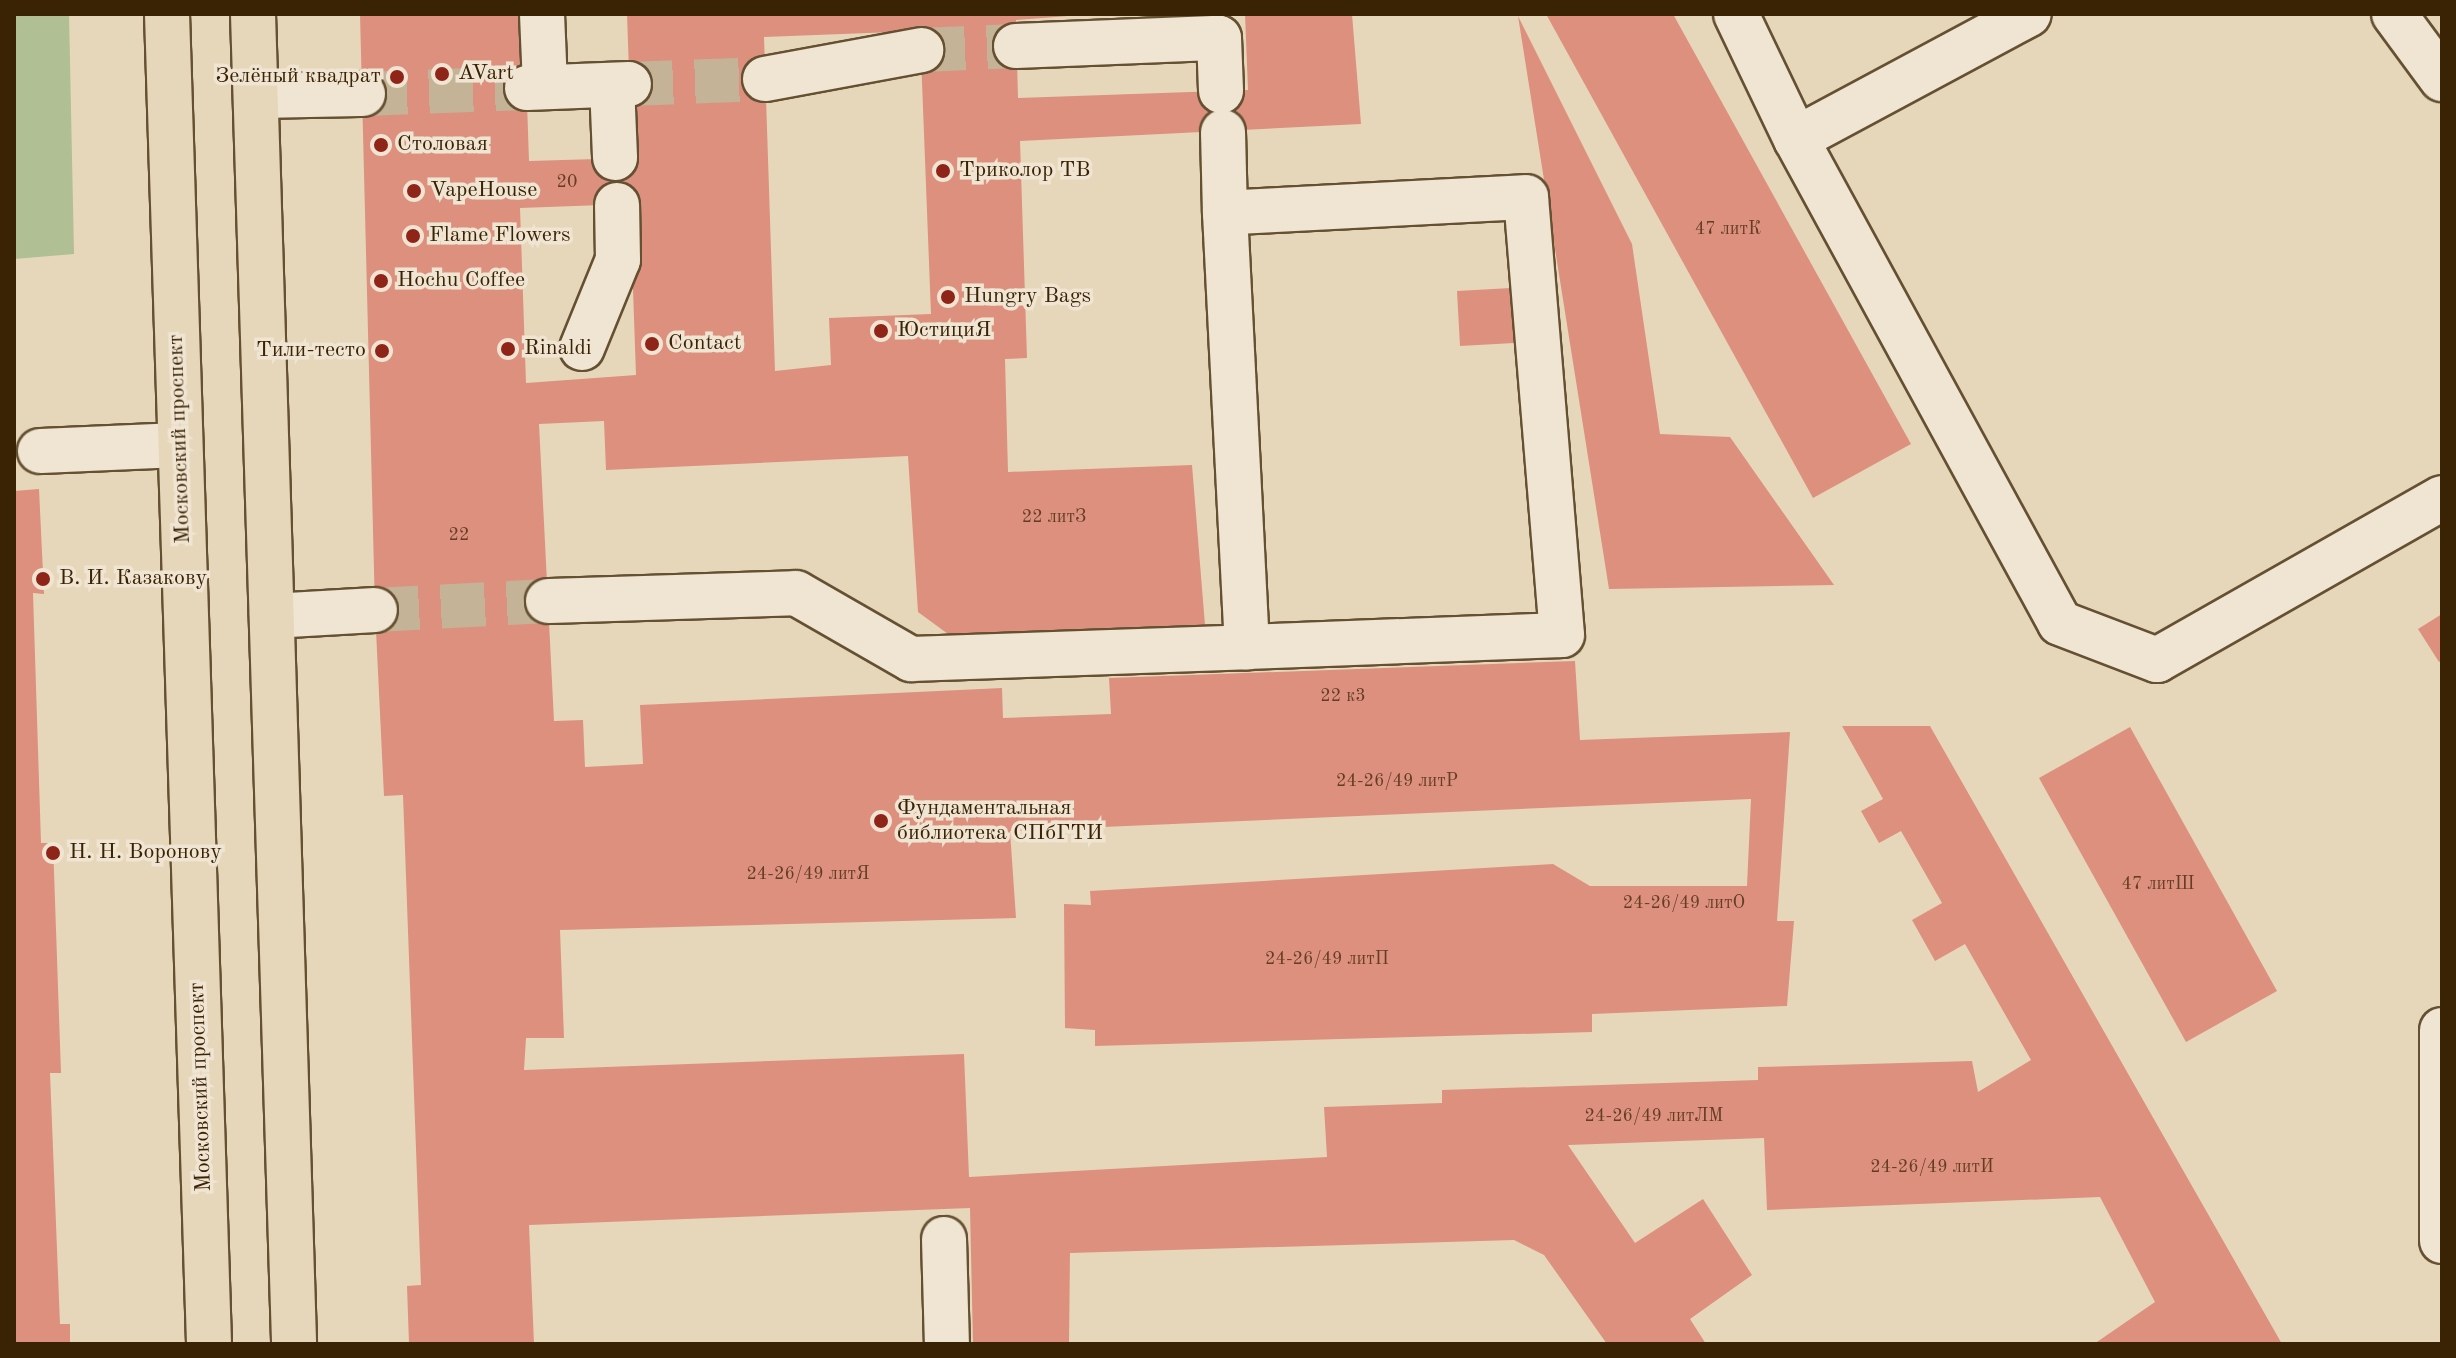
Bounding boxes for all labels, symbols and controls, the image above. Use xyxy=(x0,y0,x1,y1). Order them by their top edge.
place label: AVart xyxy=(458,61,514,87)
place label: Зелёный квадрат xyxy=(215,64,381,90)
marker: AVart xyxy=(433,65,451,83)
marker: Зелёный квадрат xyxy=(388,68,406,86)
place label: Столовая xyxy=(397,132,488,158)
marker: Столовая xyxy=(372,136,390,154)
place label: Триколор ТВ xyxy=(959,158,1090,184)
marker: Триколор ТВ xyxy=(934,162,952,180)
house number: 20 xyxy=(557,171,577,193)
place label: VapeHouse xyxy=(430,178,537,204)
marker: VapeHouse xyxy=(405,182,423,200)
house number: 47 литК xyxy=(1695,218,1761,240)
place label: Flame Flowers xyxy=(429,223,571,249)
marker: Flame Flowers xyxy=(404,227,422,245)
place label: Hochu Coffee xyxy=(397,268,525,294)
marker: Hochu Coffee xyxy=(372,272,390,290)
place label: Hungry Bags xyxy=(964,284,1091,310)
marker: Hungry Bags xyxy=(939,288,957,306)
place label: ЮстициЯ xyxy=(897,318,991,344)
marker: ЮстициЯ xyxy=(872,322,890,340)
place label: Contact xyxy=(668,331,741,357)
street label: Московский проспект xyxy=(163,334,197,544)
marker: Contact xyxy=(643,335,661,353)
place label: Rinaldi xyxy=(524,336,592,362)
place label: Тили-тесто xyxy=(256,338,366,364)
marker: Rinaldi xyxy=(499,340,517,358)
marker: Тили-тесто xyxy=(373,342,391,360)
house number: 22 литЗ xyxy=(1022,506,1086,528)
house number: 22 xyxy=(449,524,469,546)
place label: В. И. Казакову xyxy=(59,566,207,592)
marker: В. И. Казакову xyxy=(34,570,52,588)
house number: 22 к3 xyxy=(1320,685,1366,707)
house number: 24-26/49 литР xyxy=(1336,770,1458,792)
place label: Фундаментальная библиотека СПбГТИ xyxy=(897,795,1103,846)
marker: Фундаментальная библиотека СПбГТИ xyxy=(872,812,890,830)
place label: Н. Н. Воронову xyxy=(69,840,222,866)
marker: Н. Н. Воронову xyxy=(44,844,62,862)
house number: 24-26/49 литЯ xyxy=(746,863,870,885)
house number: 47 литШ xyxy=(2121,873,2195,895)
house number: 24-26/49 литО xyxy=(1623,892,1745,914)
house number: 24-26/49 литП xyxy=(1265,948,1389,970)
street label: Московский проспект xyxy=(184,982,218,1192)
house number: 24-26/49 литЛМ xyxy=(1585,1105,1723,1127)
house number: 24-26/49 литИ xyxy=(1870,1156,1994,1178)

